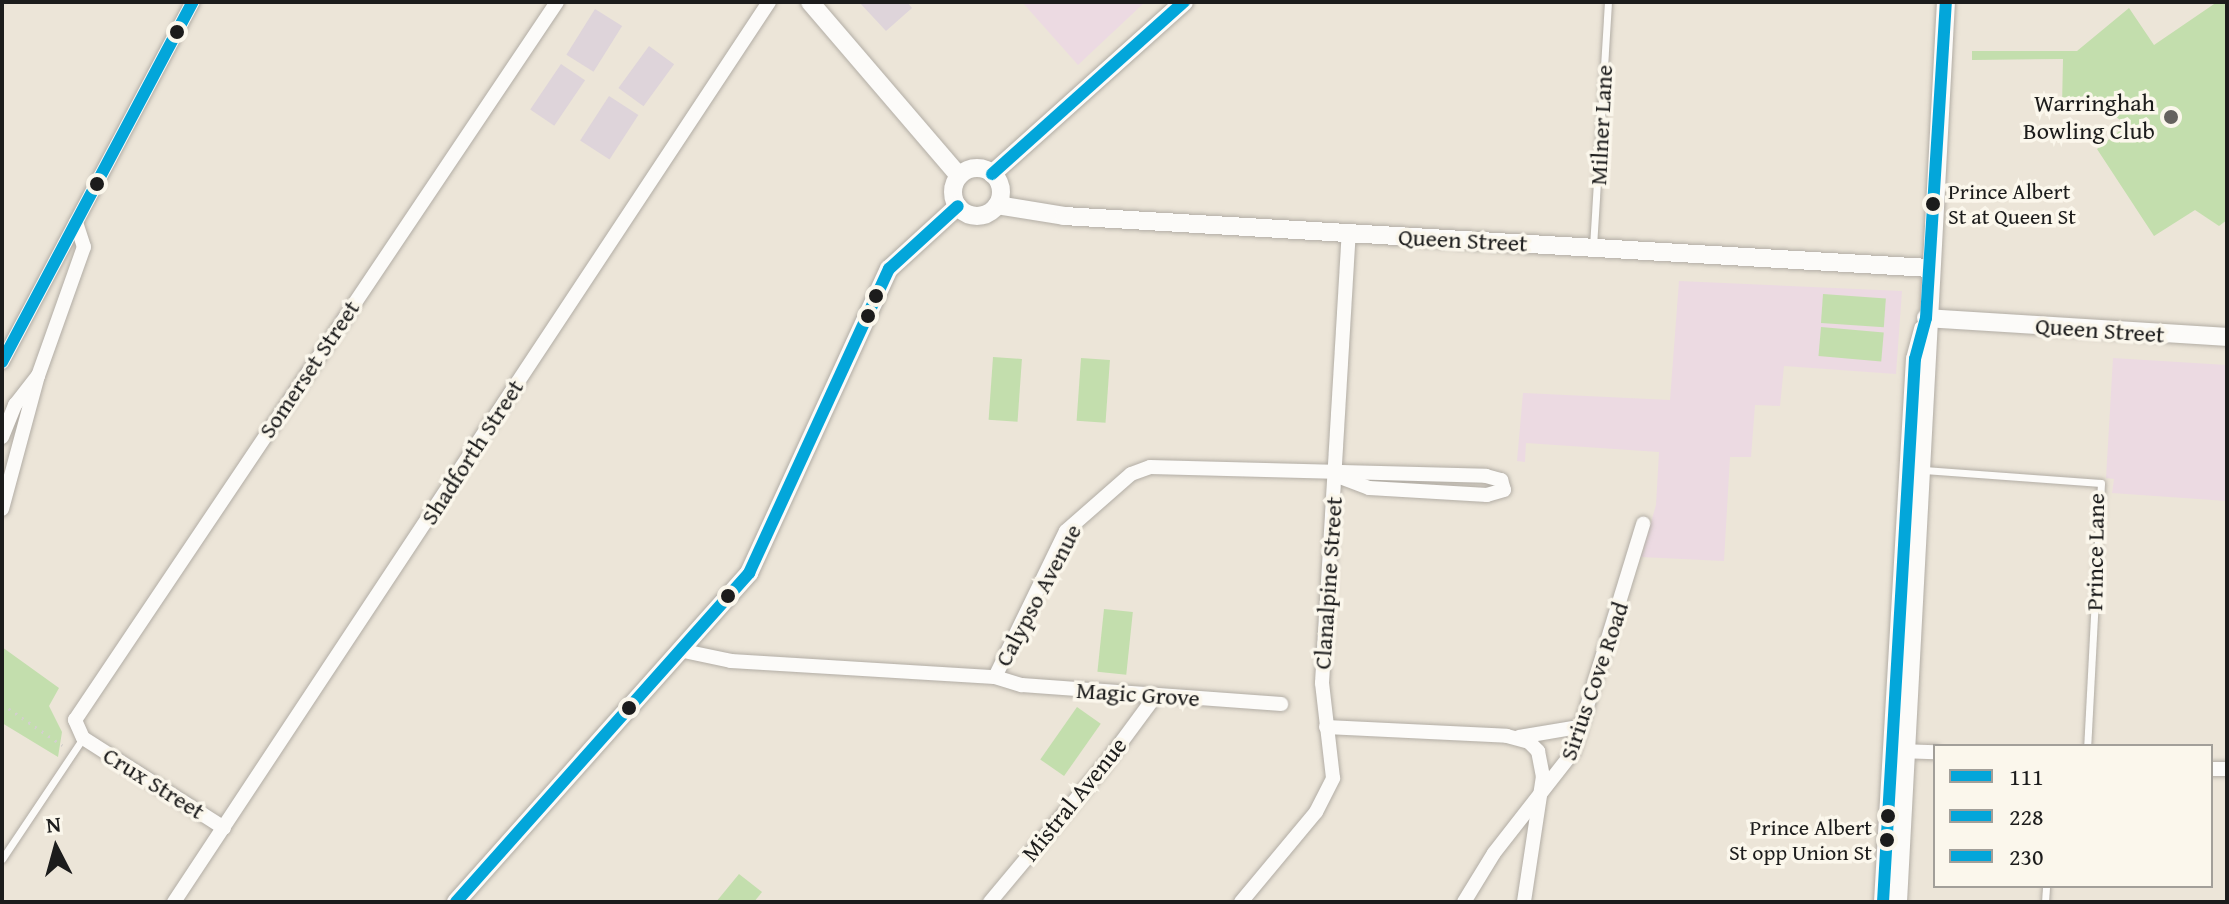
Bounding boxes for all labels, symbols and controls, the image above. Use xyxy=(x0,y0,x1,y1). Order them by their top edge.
unlabelled marker xyxy=(169,24,185,40)
street label: Milner Lane xyxy=(1583,64,1619,186)
place label: Warringhah Bowling Club xyxy=(2023,89,2155,145)
marker: Warringhah Bowling Club xyxy=(2162,108,2180,126)
unlabelled marker xyxy=(89,176,105,192)
place label: Prince Albert St at Queen St xyxy=(1948,178,2076,230)
marker: Prince Albert St at Queen St xyxy=(1925,196,1941,212)
street label: Queen Street xyxy=(1398,222,1528,258)
unlabelled marker xyxy=(868,288,884,304)
street label: Somerset Street xyxy=(252,295,366,443)
unlabelled marker xyxy=(860,308,876,324)
street label: Queen Street xyxy=(2034,311,2166,349)
street label: Shadforth Street xyxy=(414,374,530,530)
street label: Prince Lane xyxy=(2080,493,2110,611)
street label: Clanalpine Street xyxy=(1308,496,1348,670)
street label: Calypso Avenue xyxy=(988,519,1088,671)
unlabelled marker xyxy=(720,588,736,604)
street label: Sirius Cove Road xyxy=(1553,598,1635,764)
street label: Magic Grove xyxy=(1075,675,1201,713)
unlabelled marker xyxy=(621,700,637,716)
street label: Mistral Avenue xyxy=(1015,731,1133,867)
street label: Crux Street xyxy=(98,741,210,825)
legend xyxy=(1933,744,2213,888)
text: 111 xyxy=(2009,759,2044,794)
text: 228 xyxy=(2009,799,2044,834)
text: N xyxy=(44,807,62,841)
north arrow xyxy=(16,808,96,888)
unlabelled marker xyxy=(1880,808,1896,824)
place label: Prince Albert St opp Union St xyxy=(1729,814,1872,866)
marker: Prince Albert St opp Union St xyxy=(1879,832,1895,848)
text: 230 xyxy=(2009,839,2044,874)

